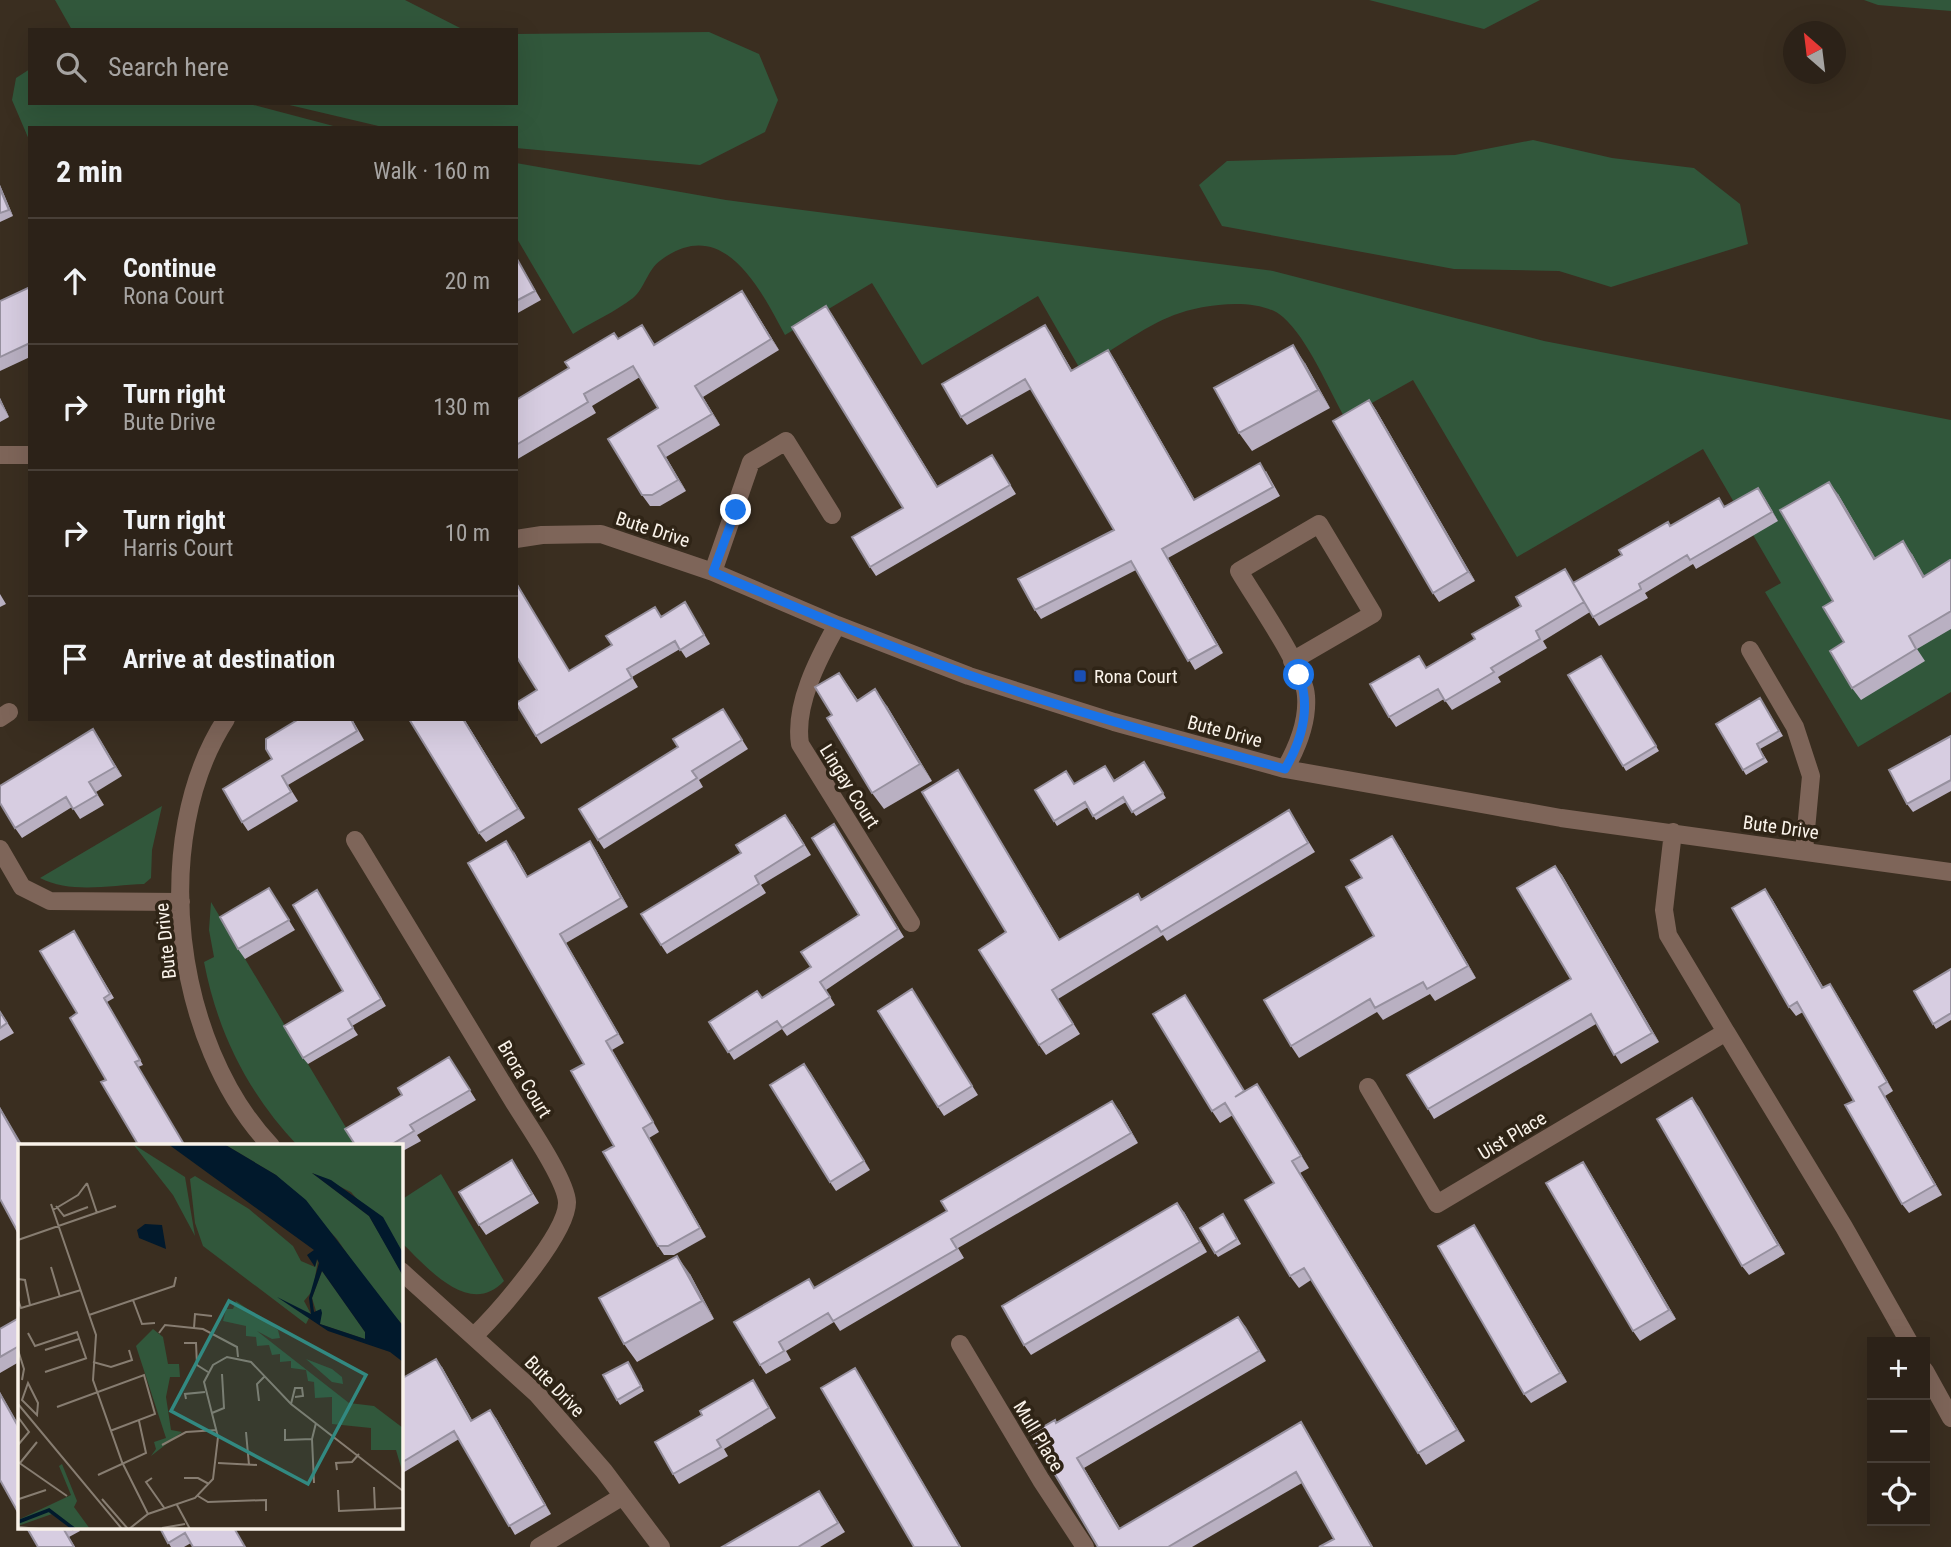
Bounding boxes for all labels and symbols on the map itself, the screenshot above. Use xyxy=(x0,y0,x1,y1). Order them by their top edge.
north arrow xyxy=(1783,21,1846,84)
route end xyxy=(720,494,751,525)
street label: Bute Drive xyxy=(613,507,693,552)
route start xyxy=(1283,659,1314,690)
place label: Rona Court xyxy=(1094,665,1178,688)
marker: Rona Court xyxy=(1072,668,1088,684)
street label: Bute Drive xyxy=(1185,710,1265,752)
street label: Lingay Court xyxy=(815,740,884,832)
street label: Bute Drive xyxy=(1742,811,1820,844)
street label: Bute Drive xyxy=(150,902,181,980)
street label: Brora Court xyxy=(493,1037,557,1122)
street label: Uist Place xyxy=(1474,1106,1551,1165)
inset map xyxy=(18,1144,402,1530)
street label: Bute Drive xyxy=(520,1351,589,1422)
street label: Mull Place xyxy=(1009,1397,1069,1476)

